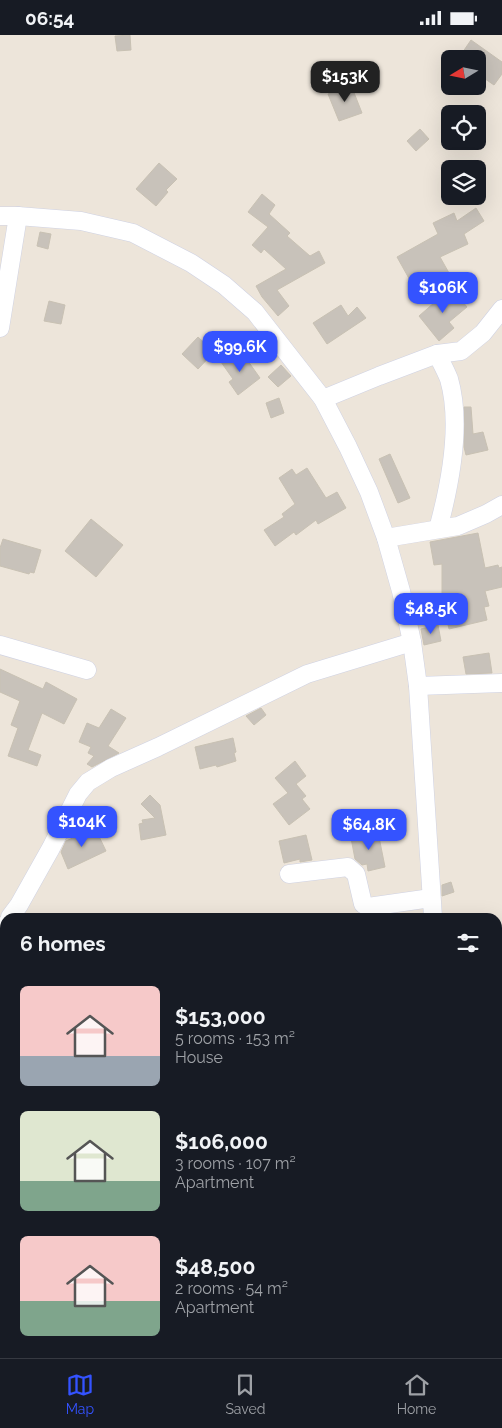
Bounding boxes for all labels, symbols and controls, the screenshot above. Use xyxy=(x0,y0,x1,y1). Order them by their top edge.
text: 06:54 xyxy=(25,7,74,29)
north arrow xyxy=(441,50,486,95)
map controls xyxy=(441,50,486,205)
pin: $153K xyxy=(310,61,380,103)
text: $153K xyxy=(322,67,368,86)
button: locate xyxy=(441,105,486,150)
button: layers xyxy=(441,160,486,205)
pin: $106K xyxy=(408,271,478,314)
text: $106K xyxy=(419,278,467,297)
pin: $99.6K xyxy=(199,331,281,373)
text: $99.6K xyxy=(213,337,267,356)
pin: $48.5K xyxy=(390,593,472,635)
text: $48.5K xyxy=(405,599,457,618)
pin: $104K xyxy=(47,805,117,848)
pin: $64.8K xyxy=(328,809,410,851)
text: $104K xyxy=(58,812,106,831)
text: $64.8K xyxy=(343,815,395,834)
icon: filters xyxy=(454,929,482,957)
text: 6 homes xyxy=(20,931,106,956)
text: $153,000 xyxy=(175,1004,266,1029)
icon: home xyxy=(60,1006,120,1066)
text: 5 rooms · 153 m² xyxy=(175,1029,295,1048)
text: House xyxy=(175,1048,223,1067)
text: $106,000 xyxy=(175,1129,268,1154)
icon: home xyxy=(60,1131,120,1191)
text: 3 rooms · 107 m² xyxy=(175,1154,296,1173)
text: Apartment xyxy=(175,1173,254,1192)
text: $48,500 xyxy=(175,1254,255,1279)
icon: home xyxy=(60,1256,120,1316)
text: 2 rooms · 54 m² xyxy=(175,1279,288,1298)
text: Apartment xyxy=(175,1298,254,1317)
tab: Map xyxy=(66,1371,94,1417)
tab: Saved xyxy=(225,1371,265,1417)
tab: Home xyxy=(397,1371,436,1417)

